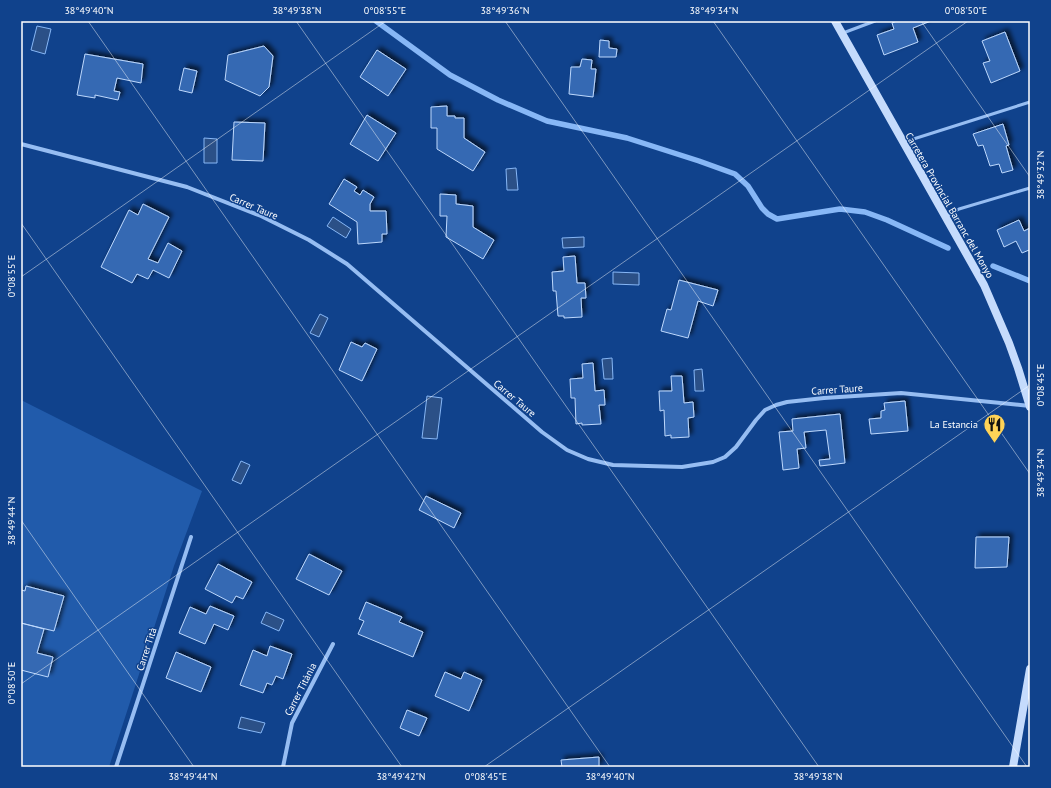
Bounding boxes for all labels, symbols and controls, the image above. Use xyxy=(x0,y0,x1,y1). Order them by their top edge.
text: 38°49'40"N xyxy=(64,4,114,17)
text: 38°49'38"N xyxy=(272,4,322,17)
text: 0°08'55"E xyxy=(364,4,406,17)
text: 38°49'36"N xyxy=(480,4,530,17)
text: 38°49'34"N xyxy=(689,4,739,17)
text: 0°08'50"E xyxy=(945,4,987,17)
street label: Carretera Provincial Barranc del Monyo xyxy=(902,130,997,280)
text: 38°49'32"N xyxy=(1034,150,1047,200)
street label: Carrer Taure xyxy=(228,190,280,223)
text: 0°08'55"E xyxy=(5,255,18,297)
text: 0°08'45"E xyxy=(1034,364,1047,406)
street label: Carrer Taure xyxy=(491,377,539,420)
street label: Carrer Taure xyxy=(811,381,863,398)
restaurant icon: La Estancia xyxy=(981,411,1007,444)
place label: La Estancia xyxy=(930,418,978,431)
text: 38°49'34"N xyxy=(1034,448,1047,498)
text: 38°49'44"N xyxy=(5,496,18,546)
street label: Carrer Tità xyxy=(133,626,160,672)
street label: Carrer Titània xyxy=(282,660,319,718)
text: 0°08'50"E xyxy=(5,662,18,704)
text: 38°49'44"N xyxy=(168,770,218,783)
text: 38°49'42"N xyxy=(376,770,426,783)
text: 0°08'45"E xyxy=(465,770,507,783)
text: 38°49'40"N xyxy=(585,770,635,783)
text: 38°49'38"N xyxy=(793,770,843,783)

